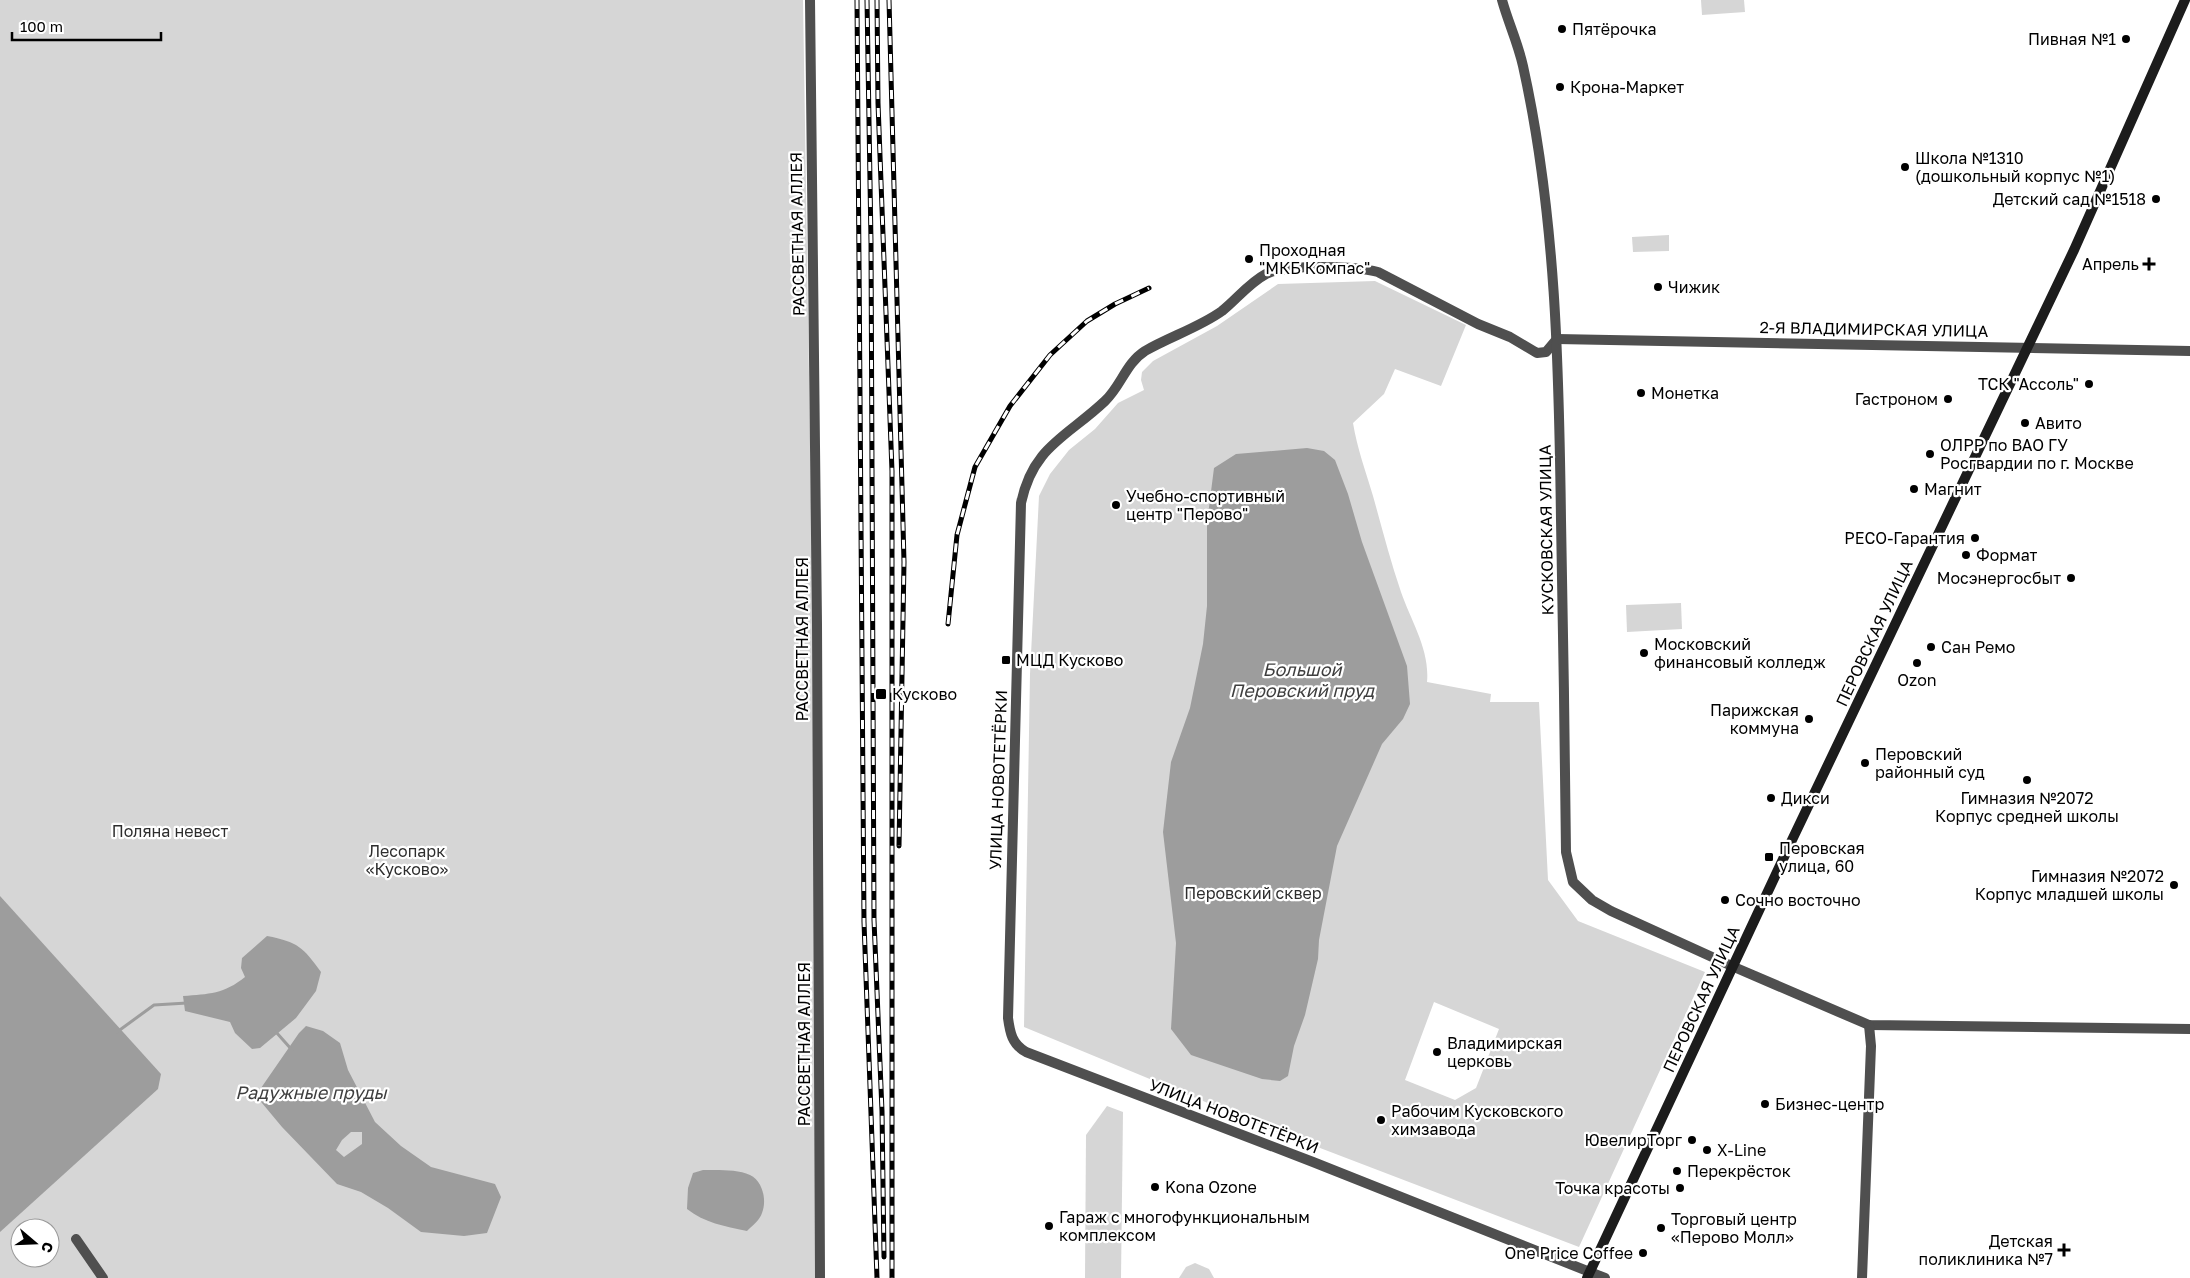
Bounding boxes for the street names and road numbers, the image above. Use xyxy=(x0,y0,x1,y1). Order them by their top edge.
street label: РАССВЕТНАЯ АЛЛЕЯ xyxy=(786,152,808,316)
street label: 2-Я ВЛАДИМИРСКАЯ УЛИЦА xyxy=(1759,317,1989,341)
street label: КУСКОВСКАЯ УЛИЦА xyxy=(1535,444,1557,615)
street label: ПЕРОВСКАЯ УЛИЦА xyxy=(1831,556,1917,710)
street label: РАССВЕТНАЯ АЛЛЕЯ xyxy=(792,557,812,721)
street label: УЛИЦА НОВОТЕТЁРКИ xyxy=(985,690,1011,870)
street label: ПЕРОВСКАЯ УЛИЦА xyxy=(1658,922,1744,1076)
street label: РАССВЕТНАЯ АЛЛЕЯ xyxy=(794,962,814,1126)
street label: УЛИЦА НОВОТЕТЁРКИ xyxy=(1146,1074,1322,1158)

